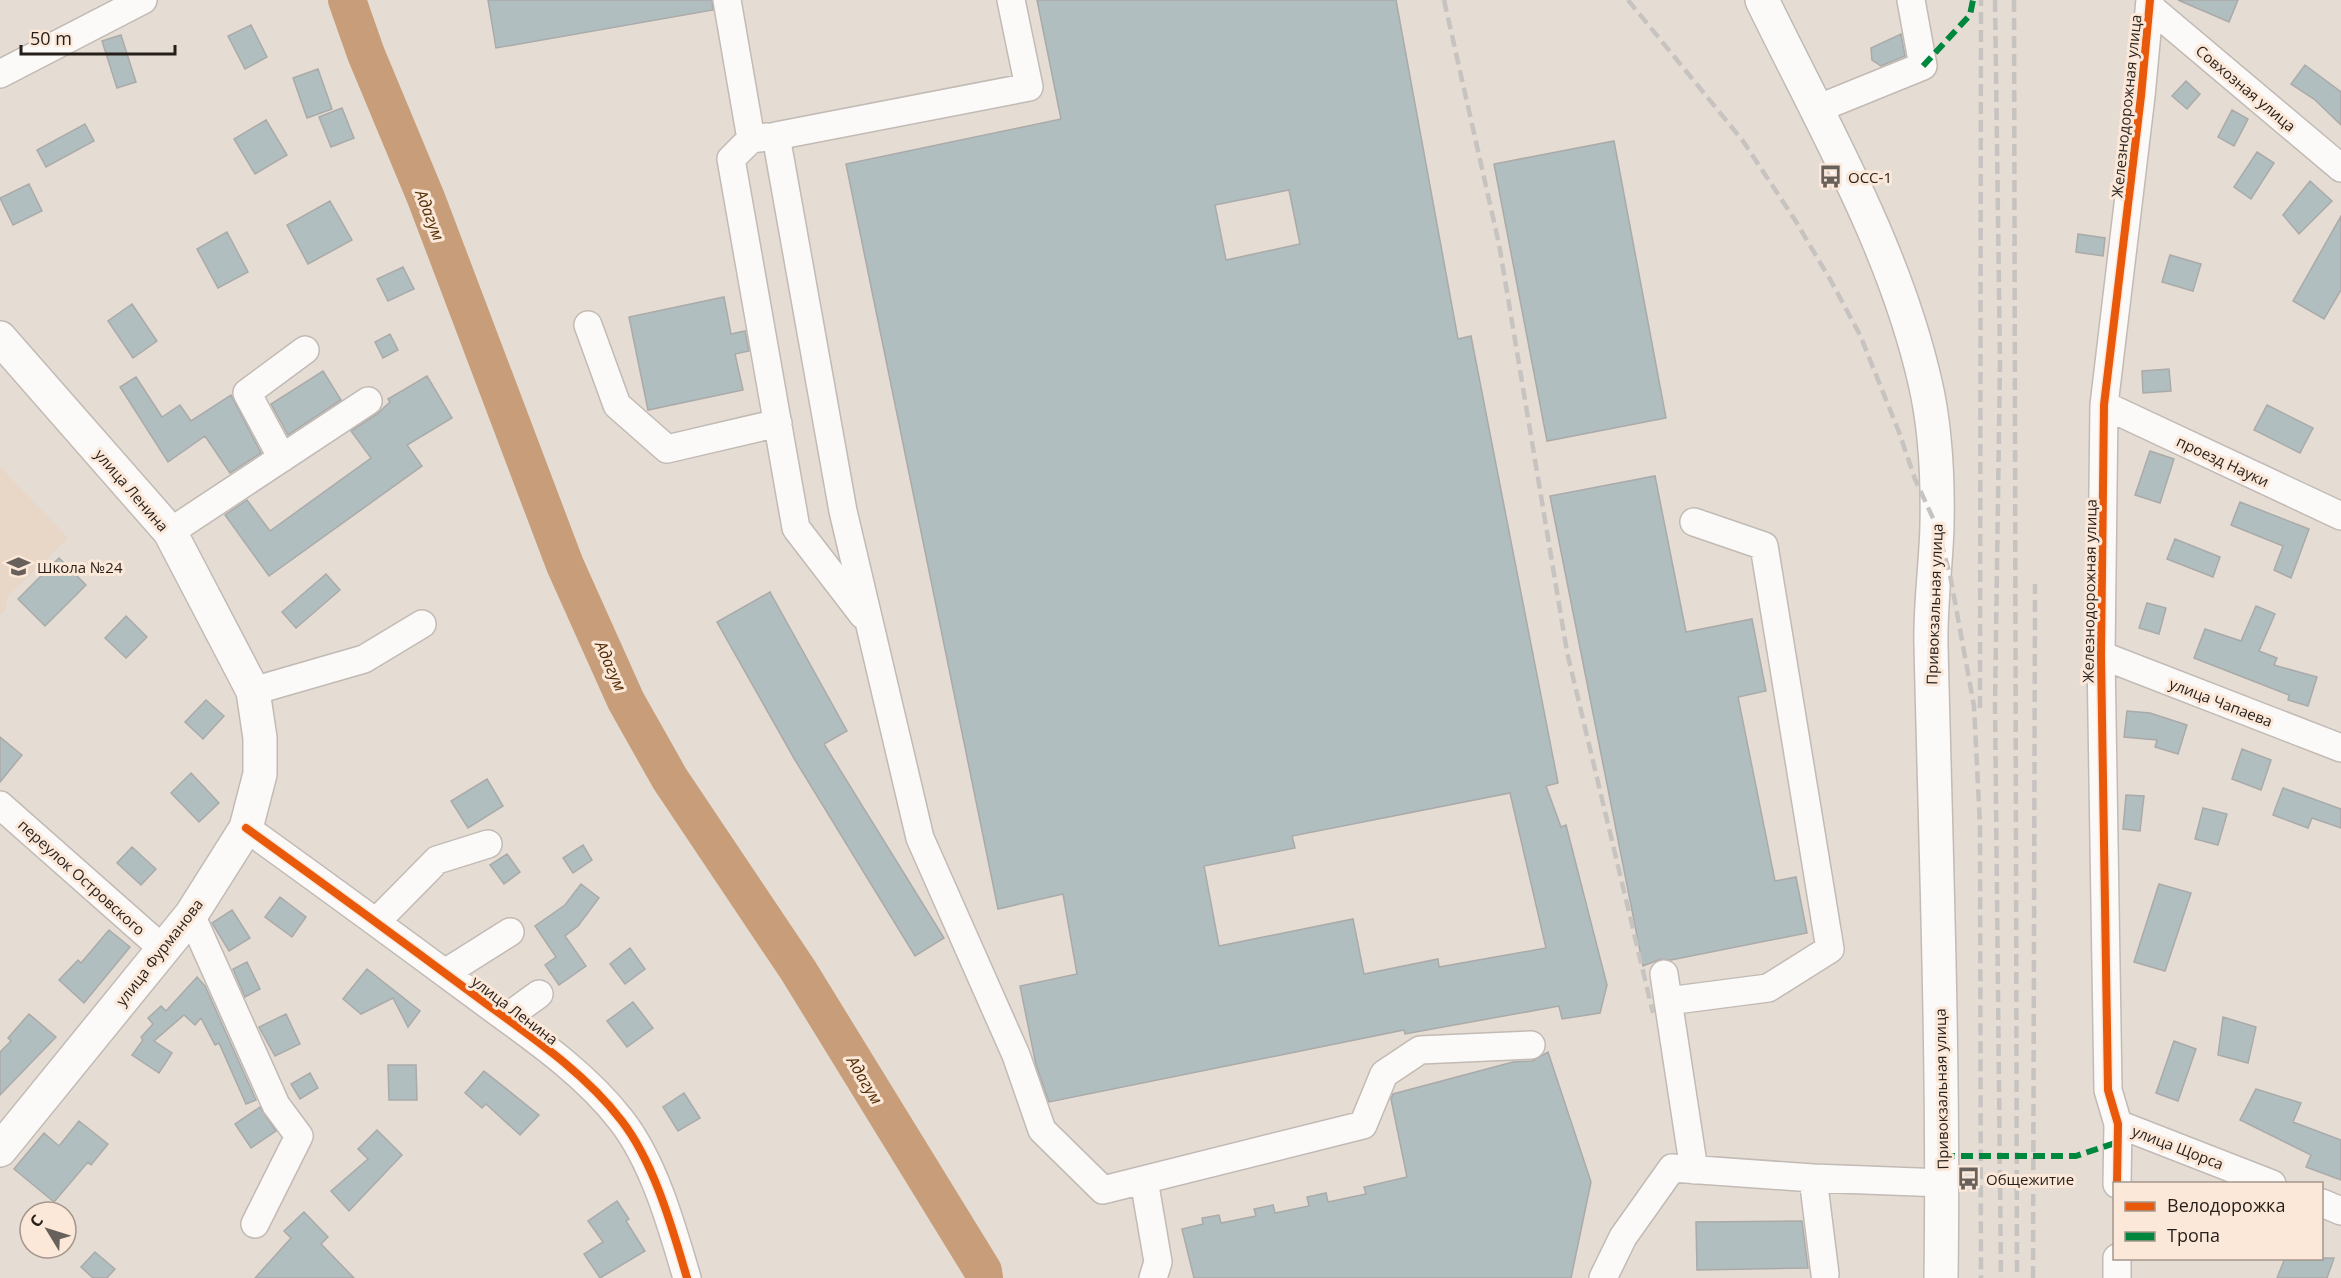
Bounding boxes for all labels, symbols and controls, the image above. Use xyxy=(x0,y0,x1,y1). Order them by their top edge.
street label: Железнодорожная улица xyxy=(2106,13,2146,199)
scale bar xyxy=(21,18,176,56)
text: 50 m xyxy=(30,26,72,50)
street label: Совхозная улица xyxy=(2192,40,2300,136)
bus stop icon: ОСС-1 xyxy=(1817,164,1843,190)
place label: ОСС-1 xyxy=(1848,167,1892,187)
water label: Адагум xyxy=(410,186,450,244)
street label: проезд Науки xyxy=(2174,431,2272,491)
street label: улица Ленина xyxy=(91,445,173,535)
street label: Железнодорожная улица xyxy=(2077,499,2101,683)
street label: Привокзальная улица xyxy=(1921,523,1947,685)
school or university icon: Школа №24 xyxy=(6,554,32,580)
place label: Школа №24 xyxy=(37,557,123,577)
water label: Адагум xyxy=(590,637,632,695)
street label: улица Чапаева xyxy=(2167,673,2275,731)
street label: переулок Островского xyxy=(14,815,150,939)
street label: улица Фурманова xyxy=(111,894,207,1010)
street label: улица Ленина xyxy=(468,971,562,1049)
street label: Привокзальная улица xyxy=(1930,1008,1952,1170)
water label: Адагум xyxy=(841,1051,888,1108)
street label: улица Щорса xyxy=(2129,1120,2227,1174)
bus stop icon: Общежитие xyxy=(1955,1166,1981,1192)
place label: Общежитие xyxy=(1986,1169,2074,1189)
legend xyxy=(2113,1182,2323,1260)
text: Велодорожка xyxy=(2167,1193,2285,1217)
north arrow xyxy=(18,1200,78,1260)
text: С xyxy=(24,1210,48,1232)
text: Тропа xyxy=(2167,1223,2220,1247)

